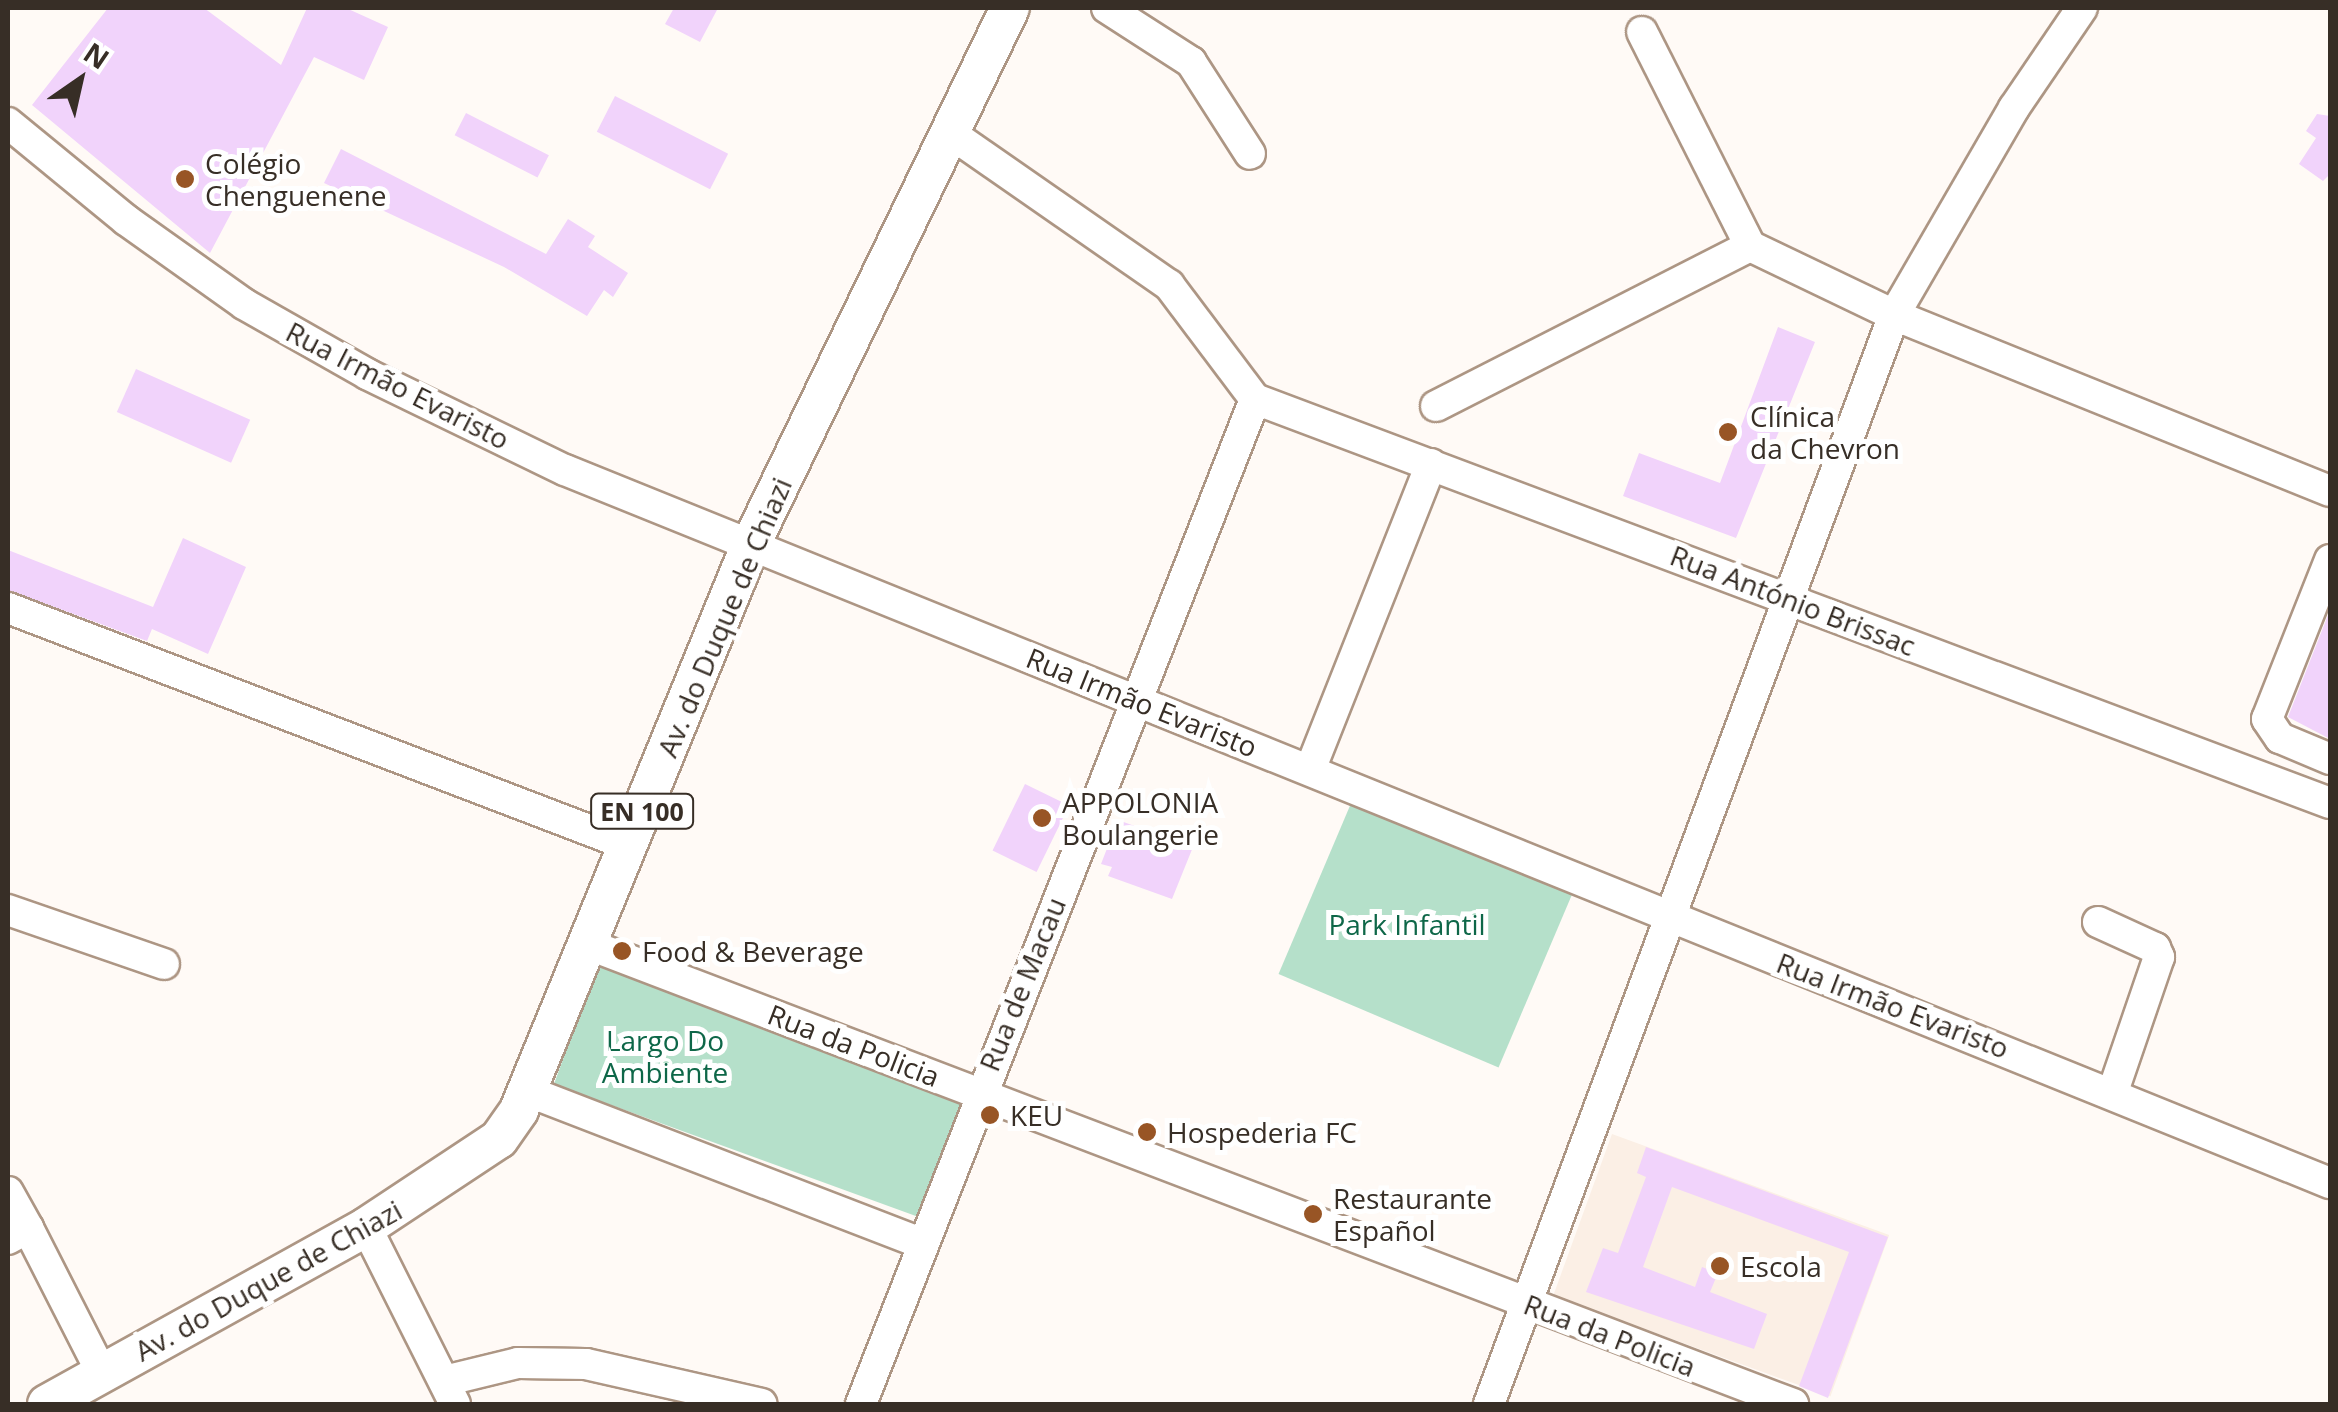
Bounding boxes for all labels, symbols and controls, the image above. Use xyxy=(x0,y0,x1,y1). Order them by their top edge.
north arrow xyxy=(30,30,130,130)
text: N xyxy=(77,33,117,77)
place label: Colégio Chenguenene xyxy=(205,146,387,212)
marker: Colégio Chenguenene xyxy=(174,168,196,190)
street label: Rua Irmão Evaristo xyxy=(281,314,515,456)
place label: Clínica da Chevron xyxy=(1750,399,1900,465)
marker: Clínica da Chevron xyxy=(1715,419,1741,445)
street label: Av. do Duque de Chiazi xyxy=(650,472,798,762)
street label: Rua António Brissac xyxy=(1666,538,1920,662)
street label: Rua Irmão Evaristo xyxy=(1022,640,1262,764)
place label: APPOLONIA Boulangerie xyxy=(1062,785,1219,851)
road number: EN 100 xyxy=(590,791,694,831)
marker: APPOLONIA Boulangerie xyxy=(1031,807,1053,829)
street label: Rua de Macau xyxy=(972,892,1072,1076)
park label: Park Infantil xyxy=(1328,907,1486,941)
place label: Food & Beverage xyxy=(642,934,864,968)
marker: Food & Beverage xyxy=(611,940,633,962)
street label: Rua Irmão Evaristo xyxy=(1772,945,2014,1065)
street label: Rua da Policia xyxy=(763,997,945,1093)
park label: Largo Do Ambiente xyxy=(602,1023,728,1089)
place label: KEU xyxy=(1010,1098,1063,1132)
marker: KEU xyxy=(979,1104,1001,1126)
place label: Hospederia FC xyxy=(1167,1115,1357,1149)
marker: Hospederia FC xyxy=(1136,1121,1158,1143)
place label: Restaurante Español xyxy=(1333,1181,1492,1247)
street label: Av. do Duque de Chiazi xyxy=(129,1193,407,1367)
marker: Restaurante Español xyxy=(1302,1203,1324,1225)
place label: Escola xyxy=(1740,1249,1822,1283)
marker: Escola xyxy=(1709,1255,1731,1277)
street label: Rua da Policia xyxy=(1519,1287,1701,1383)

